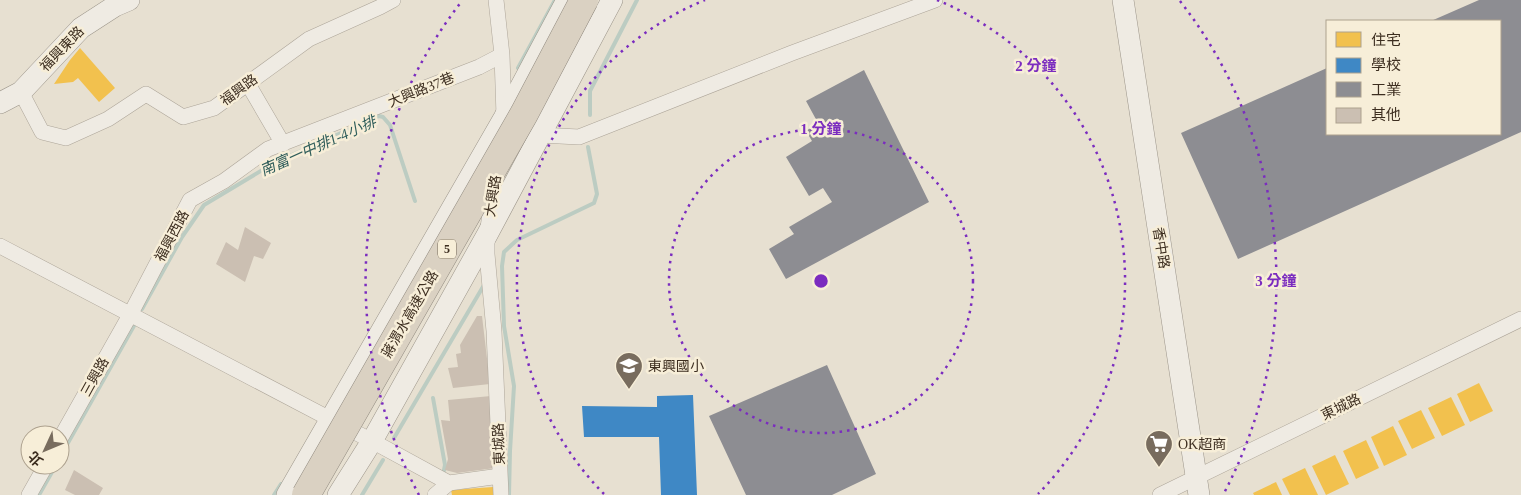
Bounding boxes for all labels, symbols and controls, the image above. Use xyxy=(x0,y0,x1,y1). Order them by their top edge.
legend xyxy=(1326,20,1501,135)
street label: 福興東路 xyxy=(37,24,87,74)
text: 住宅 xyxy=(1371,32,1401,48)
text: 學校 xyxy=(1371,56,1401,73)
text: 2 分鐘 xyxy=(1015,58,1057,74)
street label: 大興路37巷 xyxy=(386,70,456,110)
street label: 福興路 xyxy=(218,72,260,108)
text: 工業 xyxy=(1371,82,1401,98)
text: 其他 xyxy=(1371,107,1401,123)
water label: 南富一中排1-4小排 xyxy=(258,112,380,179)
text: 1 分鐘 xyxy=(800,121,842,137)
street label: 大興路 xyxy=(482,174,504,218)
street label: 福興西路 xyxy=(152,208,192,264)
street label: 香中路 xyxy=(1150,226,1172,270)
road number: 5 xyxy=(438,240,456,258)
street label: 蔣渭水高速公路 xyxy=(378,267,441,360)
centre of rings xyxy=(812,272,830,290)
text: 3 分鐘 xyxy=(1255,273,1297,289)
school or university icon: 東興國小 xyxy=(614,351,644,390)
street label: 三興路 xyxy=(78,355,112,399)
place label: 東興國小 xyxy=(648,359,704,374)
street label: 東城路 xyxy=(1319,391,1363,423)
street label: 東城路 xyxy=(491,423,507,465)
north arrow xyxy=(20,425,70,475)
supermarket icon: OK超商 xyxy=(1144,429,1174,468)
place label: OK超商 xyxy=(1178,437,1226,452)
text: 北 xyxy=(26,448,46,469)

